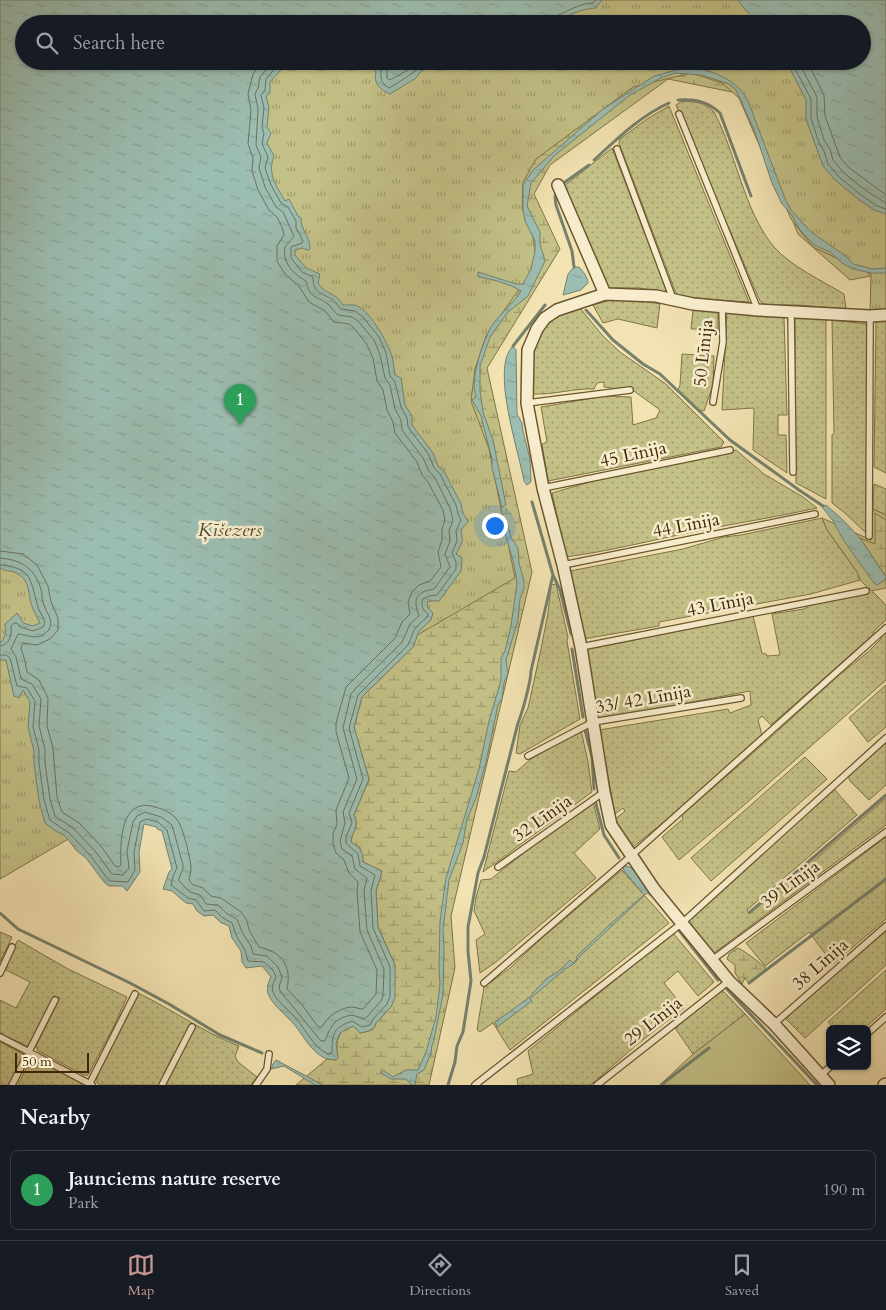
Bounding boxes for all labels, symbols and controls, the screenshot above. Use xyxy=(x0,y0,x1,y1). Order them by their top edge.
search box xyxy=(15,15,871,70)
icon: search xyxy=(33,29,61,57)
text: Search here xyxy=(73,30,165,56)
street label: 50 Līnija xyxy=(688,318,719,388)
pin: 1 xyxy=(224,384,256,425)
street label: 45 Līnija xyxy=(597,435,669,474)
street label: 44 Līnija xyxy=(651,507,722,544)
your location xyxy=(482,513,508,539)
water label: Ķīšezers xyxy=(198,517,263,543)
street label: 43 Līnija xyxy=(685,586,756,623)
street label: 33/ 42 Līnija xyxy=(593,679,693,720)
street label: 32 Līnija xyxy=(507,789,577,848)
street label: 39 Līnija xyxy=(756,854,825,914)
street label: 38 Līnija xyxy=(787,933,854,996)
street label: 29 Līnija xyxy=(619,991,688,1052)
map controls xyxy=(826,1025,871,1070)
button: layers xyxy=(826,1025,871,1070)
scale bar xyxy=(15,1050,89,1073)
text: 50 m xyxy=(22,1052,52,1071)
text: Nearby xyxy=(20,1103,91,1132)
text: Jaunciems nature reserve xyxy=(68,1166,281,1192)
text: 1 xyxy=(33,1179,41,1201)
text: 190 m xyxy=(823,1179,865,1201)
text: Park xyxy=(68,1192,99,1214)
tab: Map xyxy=(127,1251,155,1300)
tab: Directions xyxy=(409,1251,471,1300)
tab: Saved xyxy=(725,1251,759,1300)

